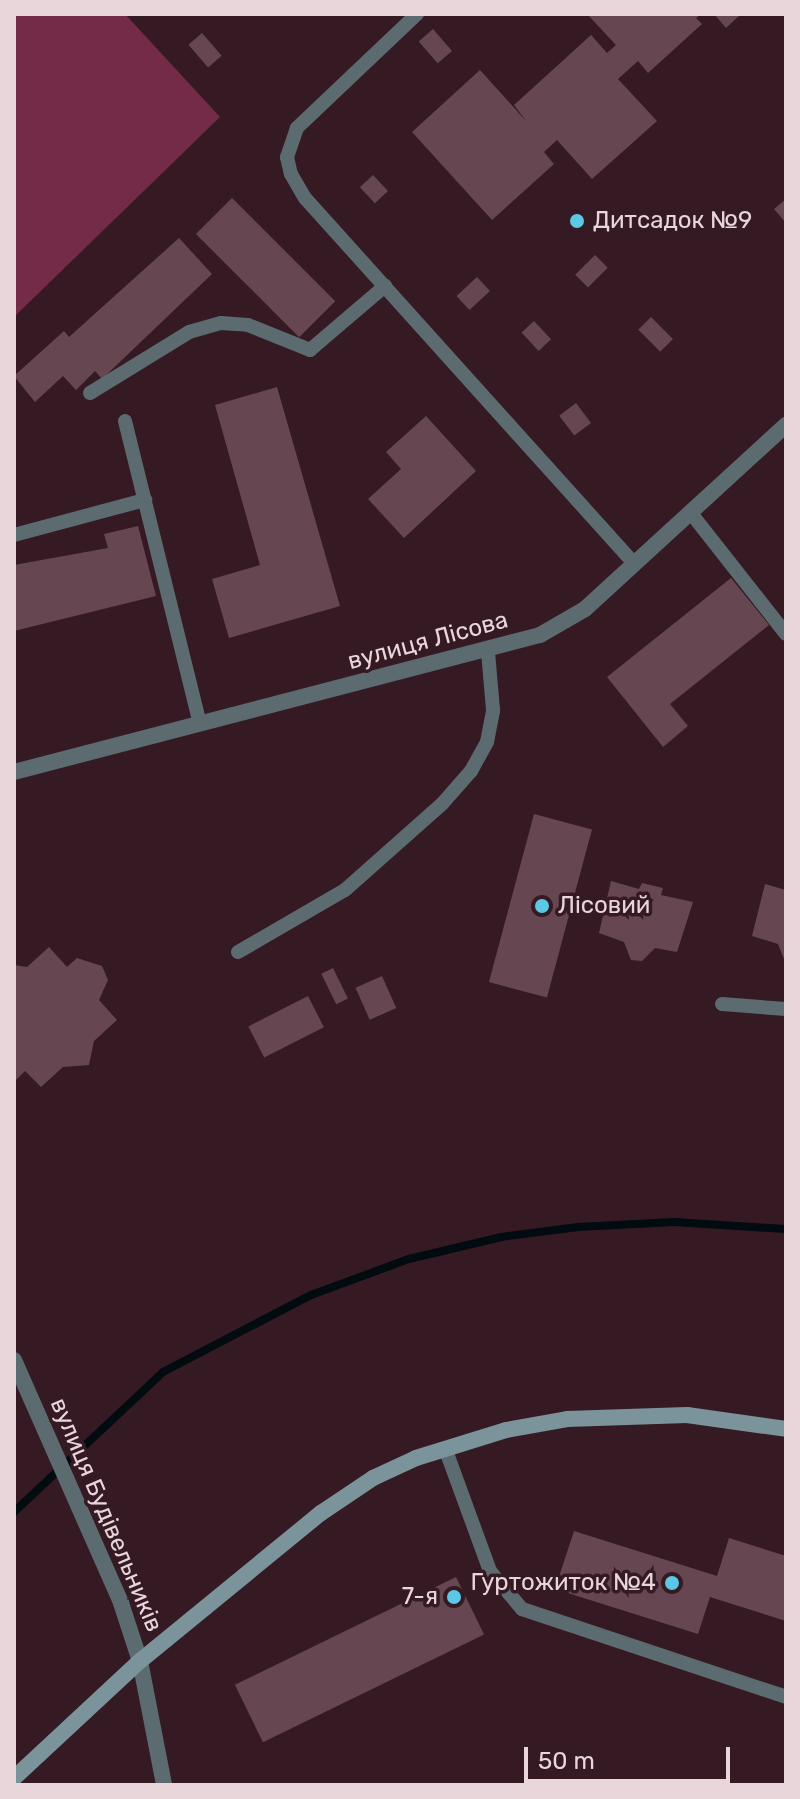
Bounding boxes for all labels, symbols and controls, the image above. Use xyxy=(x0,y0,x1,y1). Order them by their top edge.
place label: Дитсадок №9 xyxy=(593,207,752,235)
marker: Дитсадок №9 xyxy=(568,212,586,230)
street label: вулиця Лісова xyxy=(345,606,511,676)
place label: Лісовий xyxy=(558,892,650,920)
marker: Лісовий xyxy=(533,897,551,915)
street label: вулиця Будівельників xyxy=(44,1394,168,1636)
place label: Гуртожиток №4 xyxy=(471,1569,656,1597)
marker: Гуртожиток №4 xyxy=(663,1574,681,1592)
place label: 7-я xyxy=(402,1583,438,1611)
marker: 7-я xyxy=(445,1588,463,1606)
scale bar xyxy=(528,1731,734,1781)
text: 50 m xyxy=(538,1747,595,1775)

